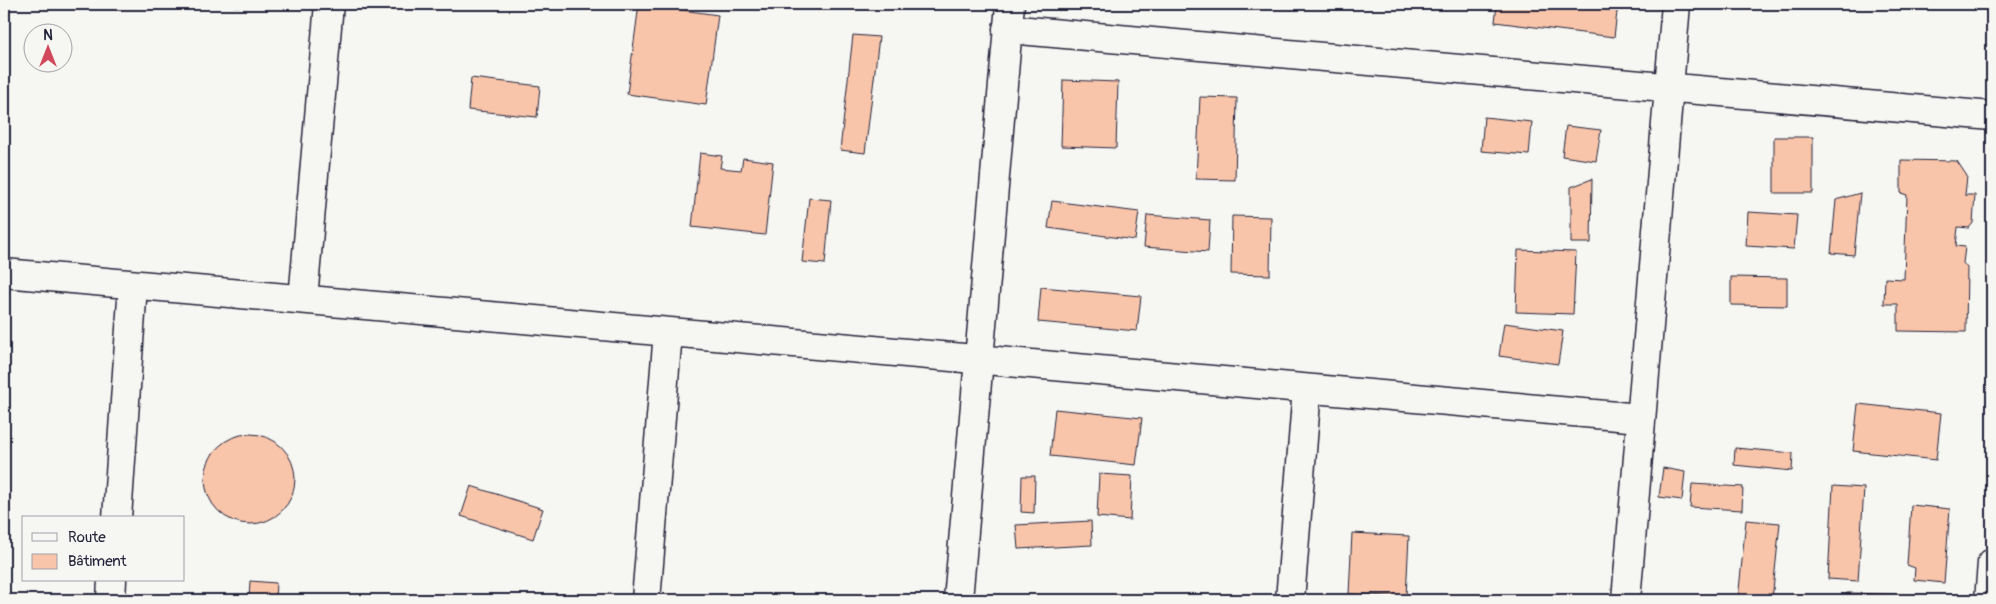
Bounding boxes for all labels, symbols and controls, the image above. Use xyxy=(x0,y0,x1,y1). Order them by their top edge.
north arrow xyxy=(22,22,72,72)
text: N xyxy=(43,27,53,44)
legend xyxy=(22,516,185,582)
text: Route xyxy=(68,528,106,547)
text: Bâtiment xyxy=(68,552,128,571)

